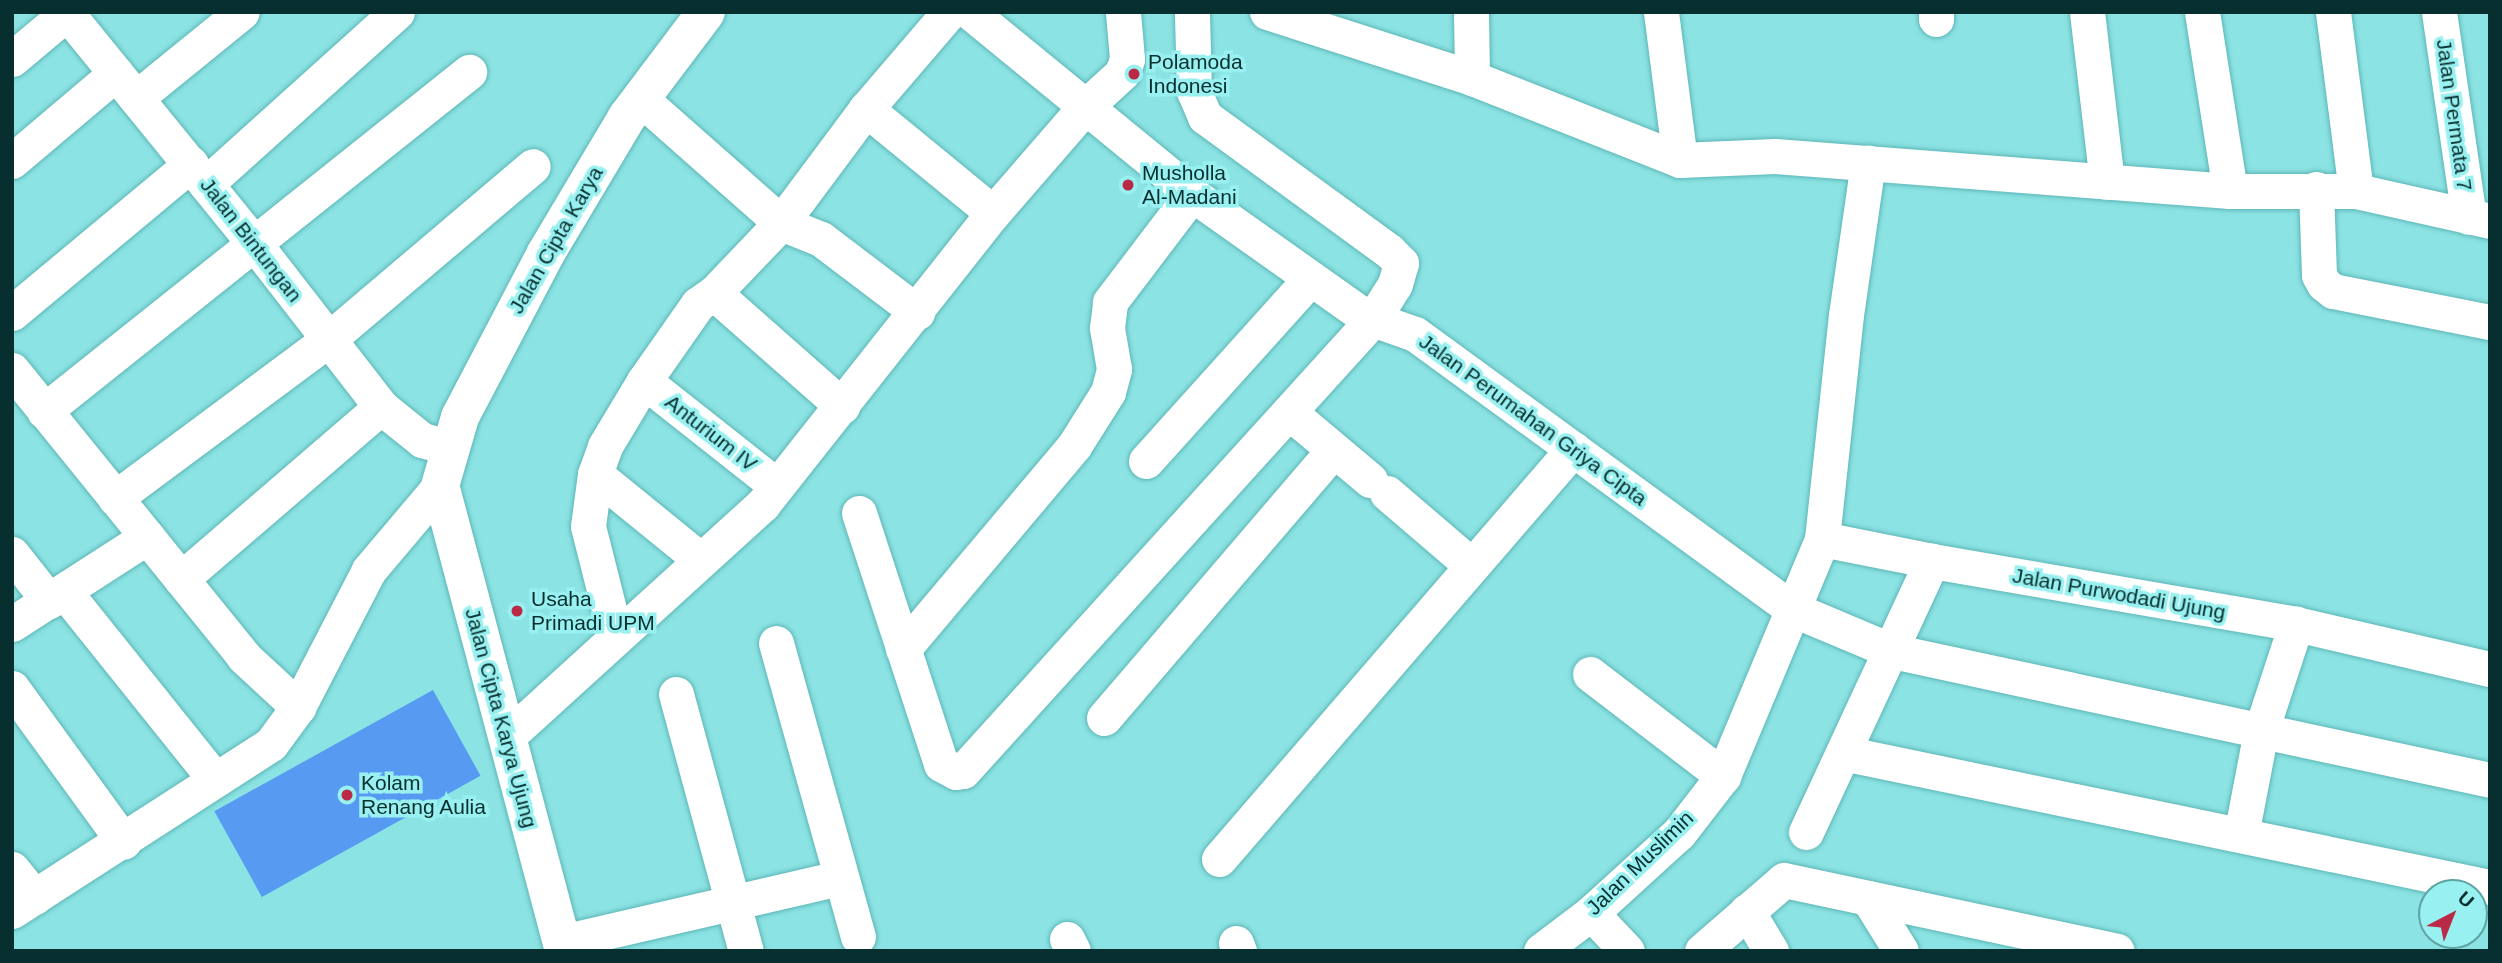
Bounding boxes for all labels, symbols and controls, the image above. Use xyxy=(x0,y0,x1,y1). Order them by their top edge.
street label: Jalan Permata 7 xyxy=(2431,38,2477,192)
place label: Polamoda Indonesi xyxy=(1148,49,1243,99)
marker: Polamoda Indonesi xyxy=(1126,66,1142,82)
place label: Musholla Al-Madani xyxy=(1142,160,1237,210)
street label: Jalan Cipta Karya xyxy=(504,162,608,318)
street label: Jalan Bintungan xyxy=(195,173,307,307)
marker: Musholla Al-Madani xyxy=(1120,177,1136,193)
street label: Jalan Perumahan Griya Cipta xyxy=(1414,329,1652,511)
street label: Anturium IV xyxy=(660,389,762,477)
street label: Jalan Purwodadi Ujung xyxy=(2010,563,2228,625)
place label: Usaha Primadi UPM xyxy=(531,586,655,636)
marker: Usaha Primadi UPM xyxy=(509,603,525,619)
street label: Jalan Cipta Karya Ujung xyxy=(460,605,542,831)
place label: Kolam Renang Aulia xyxy=(361,770,487,820)
marker: Kolam Renang Aulia xyxy=(339,787,355,803)
street label: Jalan Muslimin xyxy=(1581,806,1699,920)
north arrow xyxy=(2418,879,2488,949)
text: U xyxy=(2454,887,2478,912)

